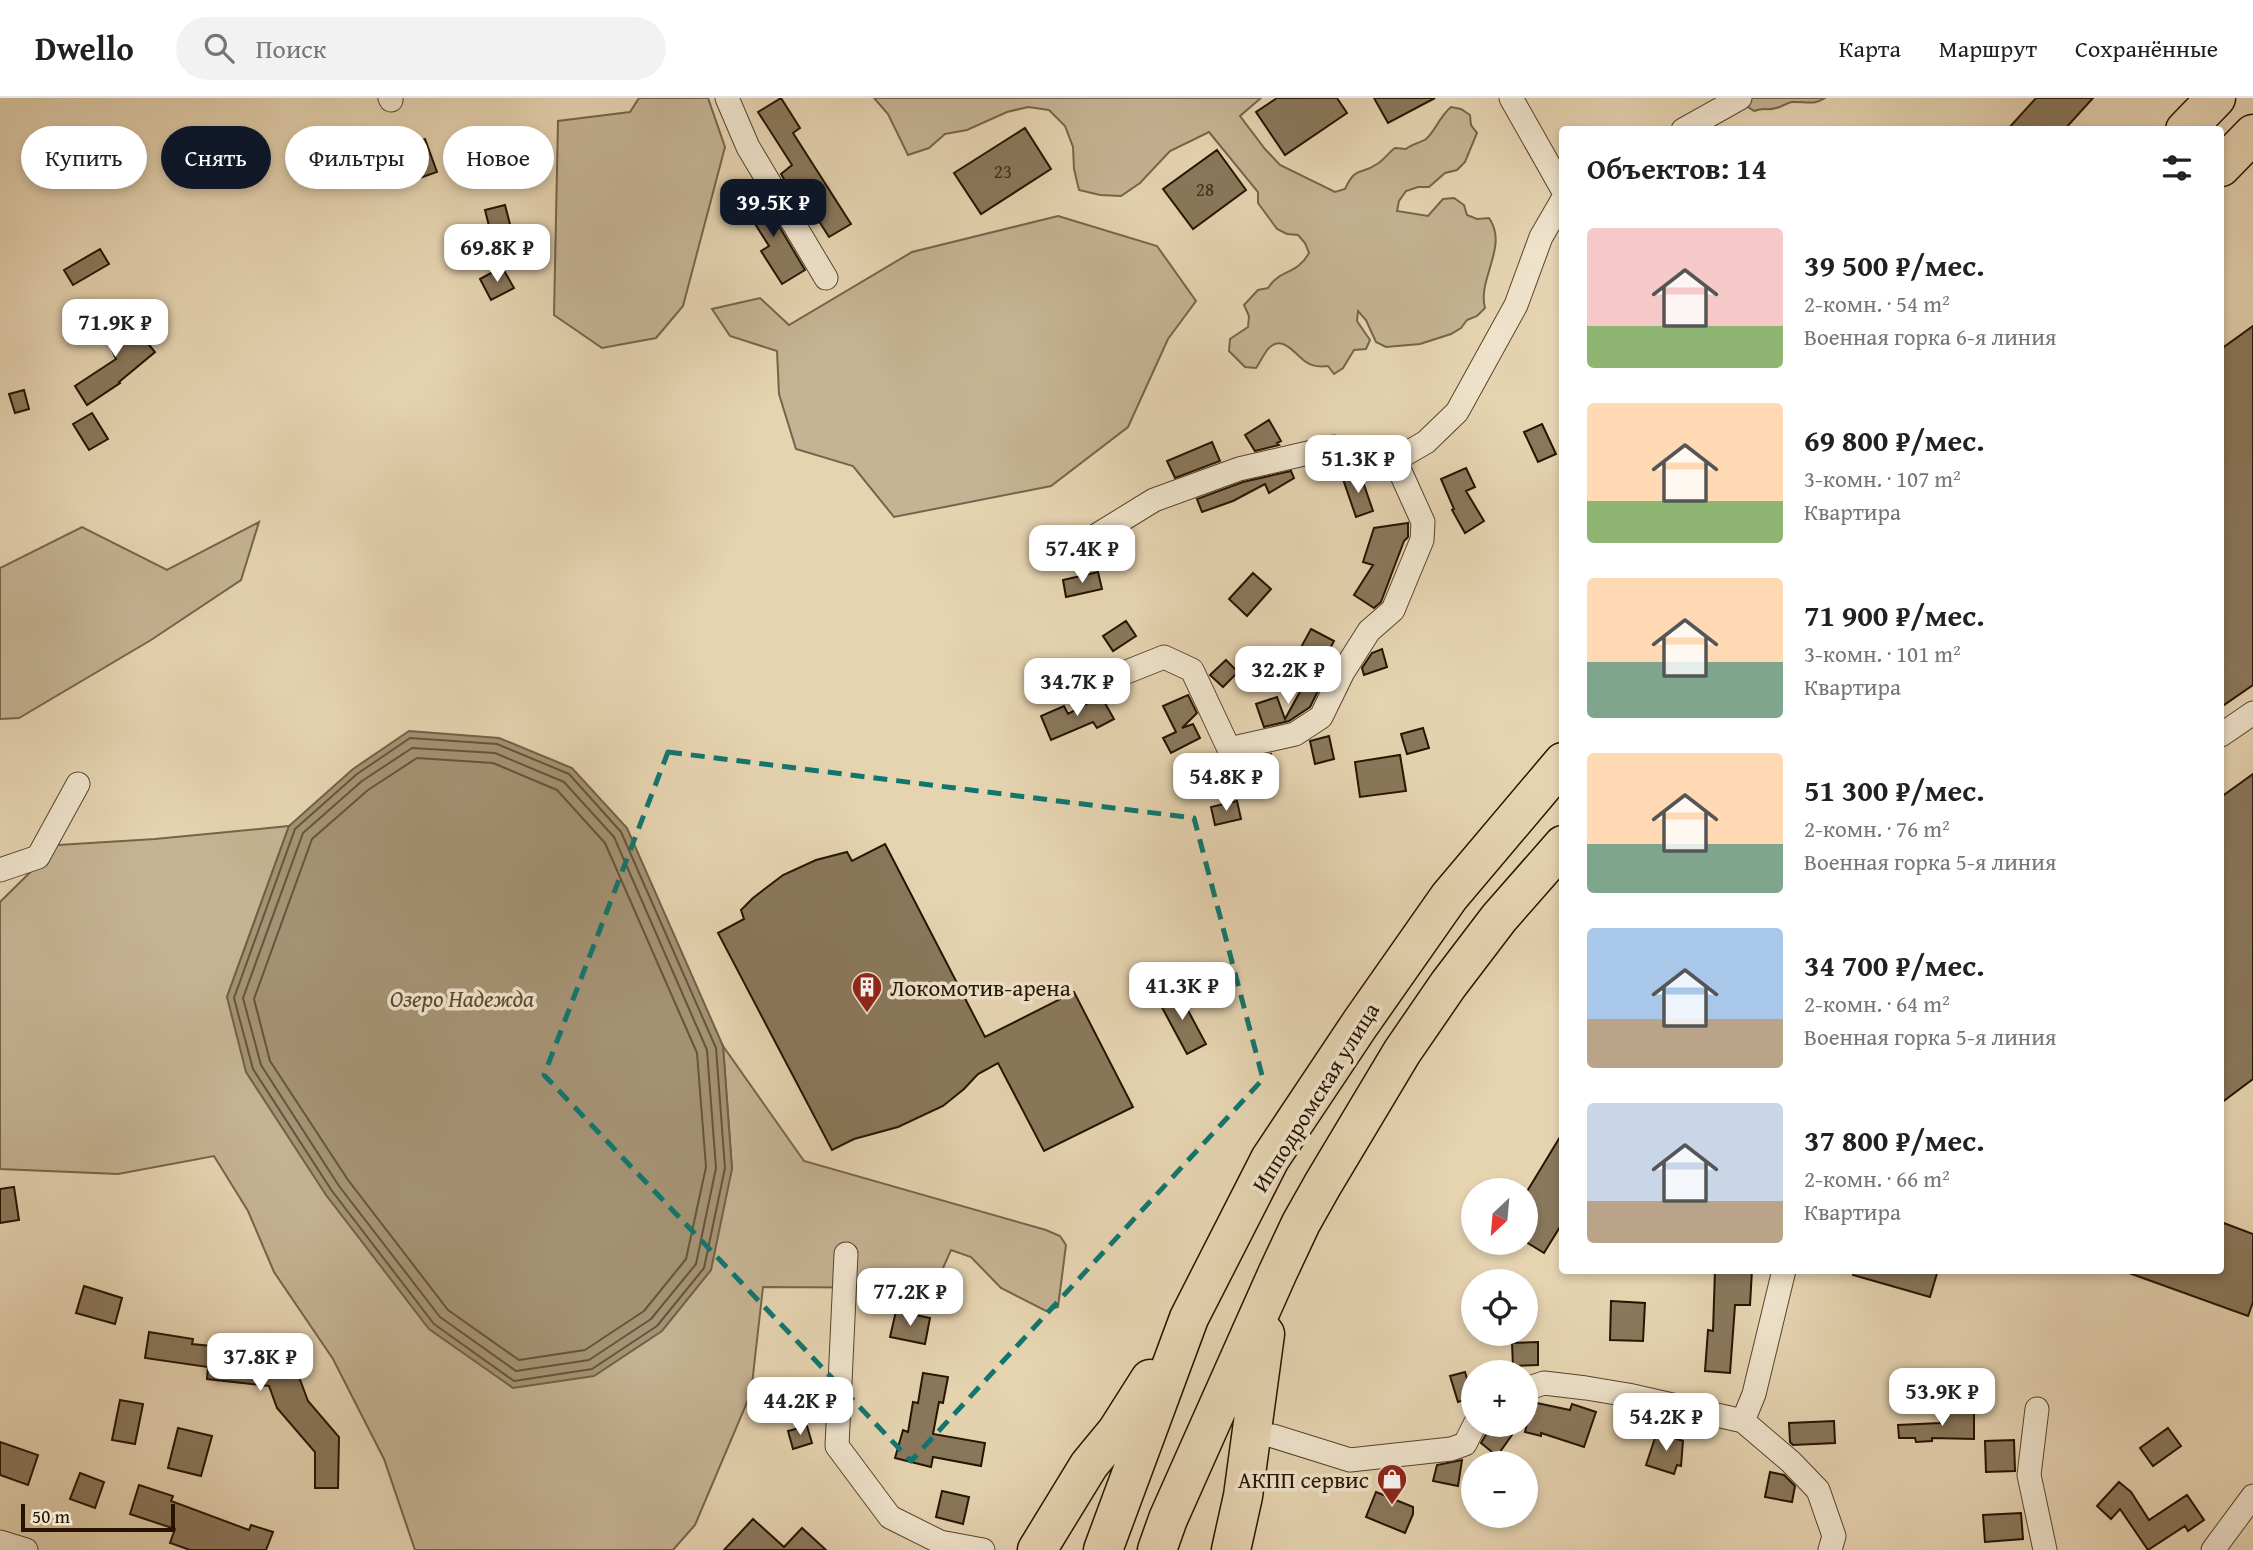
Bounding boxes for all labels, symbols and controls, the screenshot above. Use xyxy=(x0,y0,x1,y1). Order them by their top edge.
search box xyxy=(176,17,666,80)
text: Dwello xyxy=(35,24,134,72)
icon: search xyxy=(200,29,238,67)
text: Поиск xyxy=(256,29,326,68)
text: Карта xyxy=(1839,31,1901,66)
text: Маршрут xyxy=(1939,31,2037,66)
text: Сохранённые xyxy=(2075,31,2218,66)
chip: Купить xyxy=(21,126,147,189)
chip: Снять xyxy=(161,126,271,189)
chip: Фильтры xyxy=(285,126,429,189)
chip: Новое xyxy=(443,126,554,189)
text: Объектов: 14 xyxy=(1587,146,1767,190)
icon: filters xyxy=(2158,149,2196,187)
house number: 23 xyxy=(994,157,1012,185)
house number: 28 xyxy=(1196,175,1214,203)
pin: 39.5K ₽ xyxy=(708,180,838,239)
text: 39.5K ₽ xyxy=(736,185,810,218)
pin: 69.8K ₽ xyxy=(432,225,562,284)
text: 69.8K ₽ xyxy=(460,230,534,263)
text: 39 500 ₽/мес. xyxy=(1804,243,1985,287)
icon: home xyxy=(1643,256,1727,340)
text: 2-комн. · 54 m² xyxy=(1804,287,1950,320)
pin: 71.9K ₽ xyxy=(50,300,180,359)
text: 71.9K ₽ xyxy=(78,305,152,338)
text: Военная горка 6-я линия xyxy=(1804,320,2057,353)
text: 69 800 ₽/мес. xyxy=(1804,418,1985,462)
icon: home xyxy=(1643,431,1727,515)
pin: 51.3K ₽ xyxy=(1293,436,1423,495)
text: 51.3K ₽ xyxy=(1321,441,1395,474)
text: 3-комн. · 107 m² xyxy=(1804,462,1961,495)
text: Квартира xyxy=(1804,495,1901,528)
pin: 57.4K ₽ xyxy=(1017,526,1147,585)
text: 57.4K ₽ xyxy=(1045,531,1119,564)
text: 71 900 ₽/мес. xyxy=(1804,593,1985,637)
icon: home xyxy=(1643,606,1727,690)
text: 3-комн. · 101 m² xyxy=(1804,637,1961,670)
pin: 32.2K ₽ xyxy=(1223,646,1353,706)
text: 32.2K ₽ xyxy=(1251,652,1325,685)
pin: 34.7K ₽ xyxy=(1012,658,1142,718)
text: 34.7K ₽ xyxy=(1040,664,1114,697)
text: Квартира xyxy=(1804,670,1901,703)
pin: 54.8K ₽ xyxy=(1161,754,1291,813)
text: 54.8K ₽ xyxy=(1189,759,1263,792)
text: 51 300 ₽/мес. xyxy=(1804,768,1985,812)
icon: home xyxy=(1643,781,1727,865)
text: 2-комн. · 76 m² xyxy=(1804,812,1950,845)
text: Военная горка 5-я линия xyxy=(1804,845,2057,878)
text: 34 700 ₽/мес. xyxy=(1804,943,1985,987)
icon: home xyxy=(1643,956,1727,1040)
pin: 41.3K ₽ xyxy=(1117,962,1247,1022)
text: 41.3K ₽ xyxy=(1145,968,1219,1001)
building icon: Локомотив-арена xyxy=(850,970,884,1014)
place label: Локомотив-арена xyxy=(890,971,1071,1004)
water label: Озеро Надежда xyxy=(390,981,534,1016)
text: 2-комн. · 64 m² xyxy=(1804,987,1950,1020)
street label: Ипподромская улица xyxy=(1243,996,1387,1198)
text: Военная горка 5-я линия xyxy=(1804,1020,2057,1053)
text: 37 800 ₽/мес. xyxy=(1804,1118,1985,1162)
icon: home xyxy=(1643,1131,1727,1215)
text: 2-комн. · 66 m² xyxy=(1804,1162,1950,1195)
north arrow xyxy=(1461,1178,1538,1255)
map controls xyxy=(1461,1178,1538,1528)
text: Квартира xyxy=(1804,1195,1901,1228)
pin: 77.2K ₽ xyxy=(845,1268,975,1328)
button: locate xyxy=(1461,1269,1538,1346)
text: 77.2K ₽ xyxy=(873,1274,947,1307)
pin: 37.8K ₽ xyxy=(195,1334,325,1393)
text: 37.8K ₽ xyxy=(223,1339,297,1372)
button: + xyxy=(1461,1360,1538,1437)
pin: 53.9K ₽ xyxy=(1877,1368,2007,1428)
text: 53.9K ₽ xyxy=(1905,1374,1979,1407)
pin: 44.2K ₽ xyxy=(735,1378,865,1437)
text: 44.2K ₽ xyxy=(763,1383,837,1416)
pin: 54.2K ₽ xyxy=(1601,1394,1731,1453)
text: 54.2K ₽ xyxy=(1629,1399,1703,1432)
button: − xyxy=(1461,1451,1538,1528)
shop icon: АКПП сервис xyxy=(1375,1462,1409,1506)
place label: АКПП сервис xyxy=(1238,1463,1369,1496)
scale bar xyxy=(21,1501,175,1533)
text: 50 m xyxy=(32,1502,70,1530)

